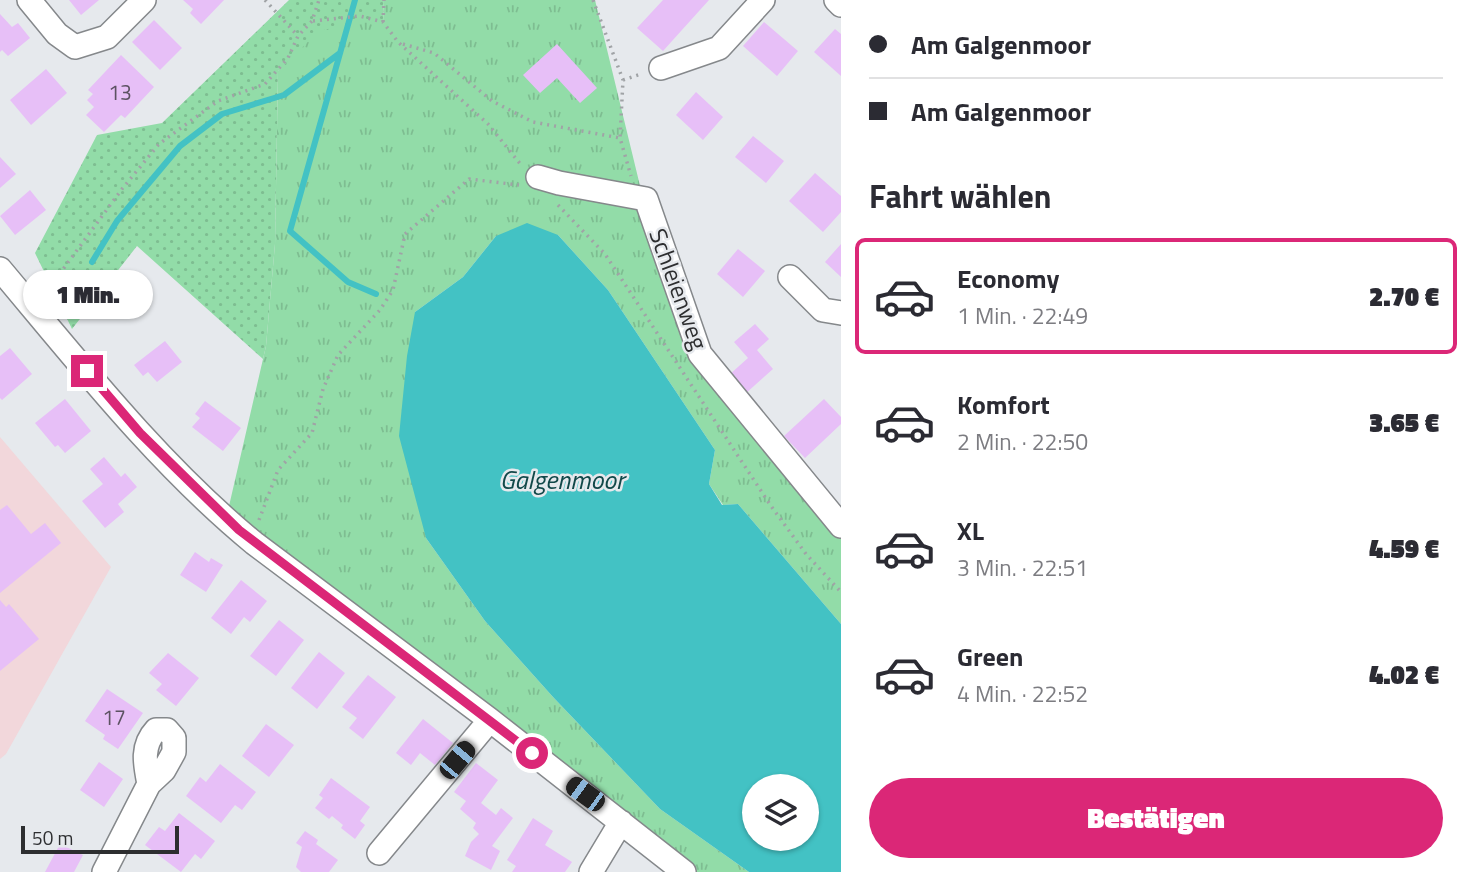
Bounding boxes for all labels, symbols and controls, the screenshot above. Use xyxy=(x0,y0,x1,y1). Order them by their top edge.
text: Am Galgenmoor xyxy=(911,25,1091,64)
house number: 13 xyxy=(108,76,132,108)
text: Am Galgenmoor xyxy=(911,92,1091,131)
text: Fahrt wählen xyxy=(869,172,1052,220)
street label: Schleienweg xyxy=(640,223,718,355)
text: Economy xyxy=(957,259,1059,298)
icon: car xyxy=(873,265,936,328)
callout: 1 Min. xyxy=(22,270,152,318)
text: 1 Min. xyxy=(56,277,120,312)
text: 2.70 € xyxy=(1369,277,1439,316)
text: 1 Min. · 22:49 xyxy=(957,298,1088,333)
route end xyxy=(71,355,103,387)
text: Komfort xyxy=(957,385,1050,424)
icon: car xyxy=(873,391,936,454)
text: 3.65 € xyxy=(1369,403,1439,442)
text: 2 Min. · 22:50 xyxy=(957,424,1088,459)
water label: Galgenmoor xyxy=(500,460,627,499)
text: XL xyxy=(957,511,984,550)
icon: car xyxy=(873,517,936,580)
text: 4.59 € xyxy=(1369,529,1439,568)
text: 3 Min. · 22:51 xyxy=(957,550,1088,585)
text: Green xyxy=(957,637,1023,676)
icon: car xyxy=(873,643,936,706)
text: 4.02 € xyxy=(1369,655,1439,694)
text: 4 Min. · 22:52 xyxy=(957,676,1088,711)
house number: 17 xyxy=(102,701,126,733)
car xyxy=(436,737,479,783)
route start xyxy=(516,737,548,769)
car xyxy=(562,773,609,815)
map controls xyxy=(742,774,819,851)
button: layers xyxy=(742,774,819,851)
button: Bestätigen xyxy=(869,778,1443,858)
scale bar xyxy=(21,823,178,855)
text: 50 m xyxy=(32,823,73,852)

